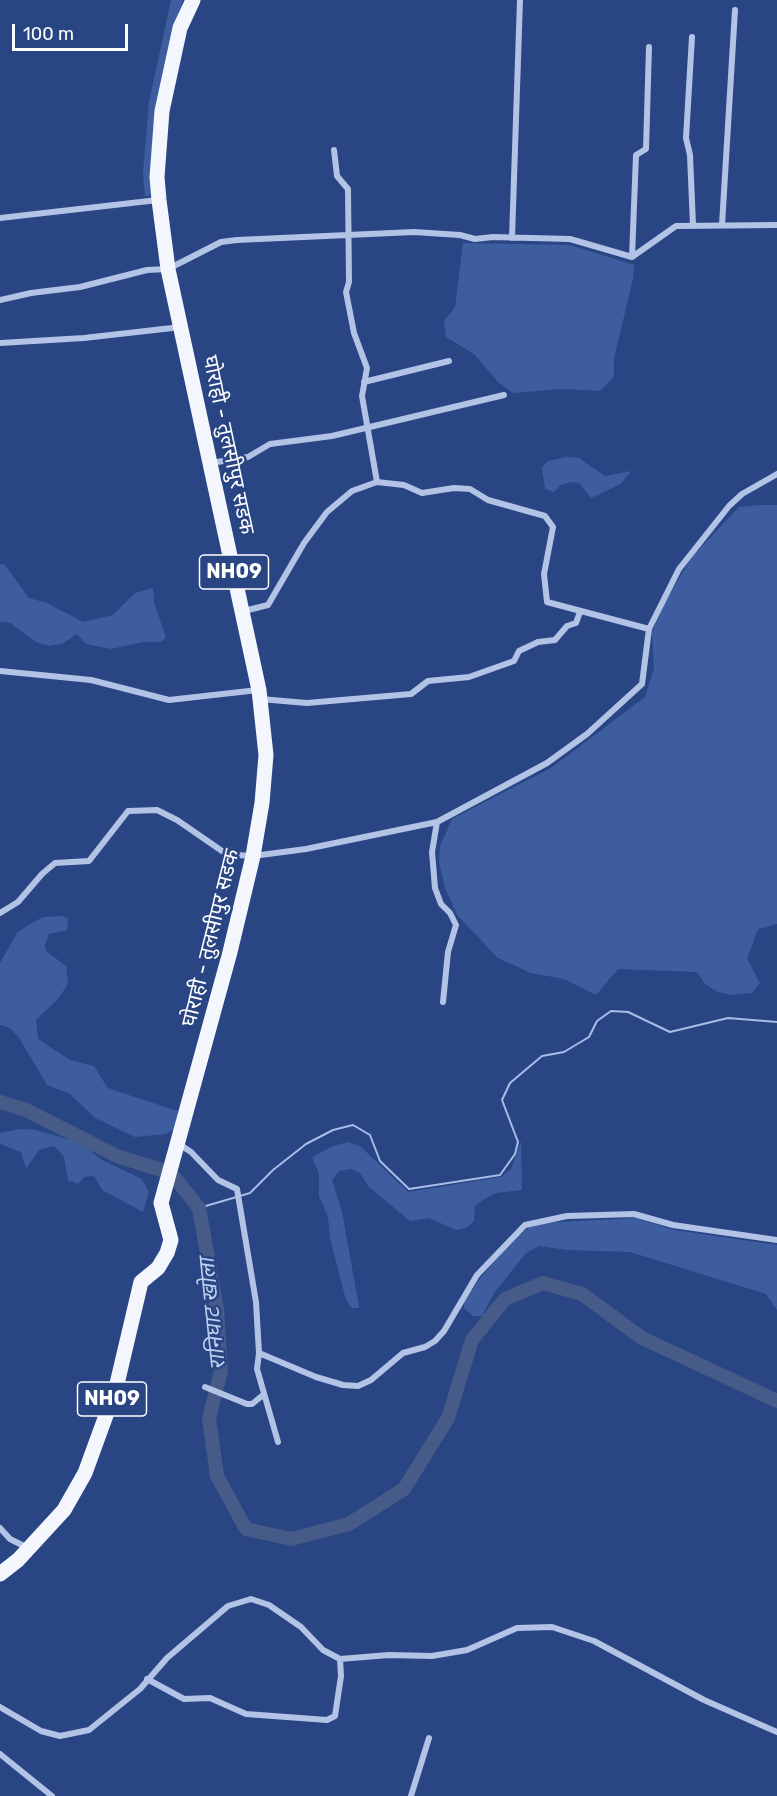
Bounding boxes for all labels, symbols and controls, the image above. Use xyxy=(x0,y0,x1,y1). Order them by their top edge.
scale bar xyxy=(15,12,130,50)
text: 100 m xyxy=(23,23,74,45)
street label: घोराही - तुलसीपुर सडक xyxy=(197,353,259,537)
road number: NH09 xyxy=(200,555,268,589)
street label: घोराही - तुलसीपुर सडक xyxy=(177,847,245,1029)
water label: रानिघाट खोला xyxy=(194,1257,232,1371)
road number: NH09 xyxy=(78,1382,146,1416)

